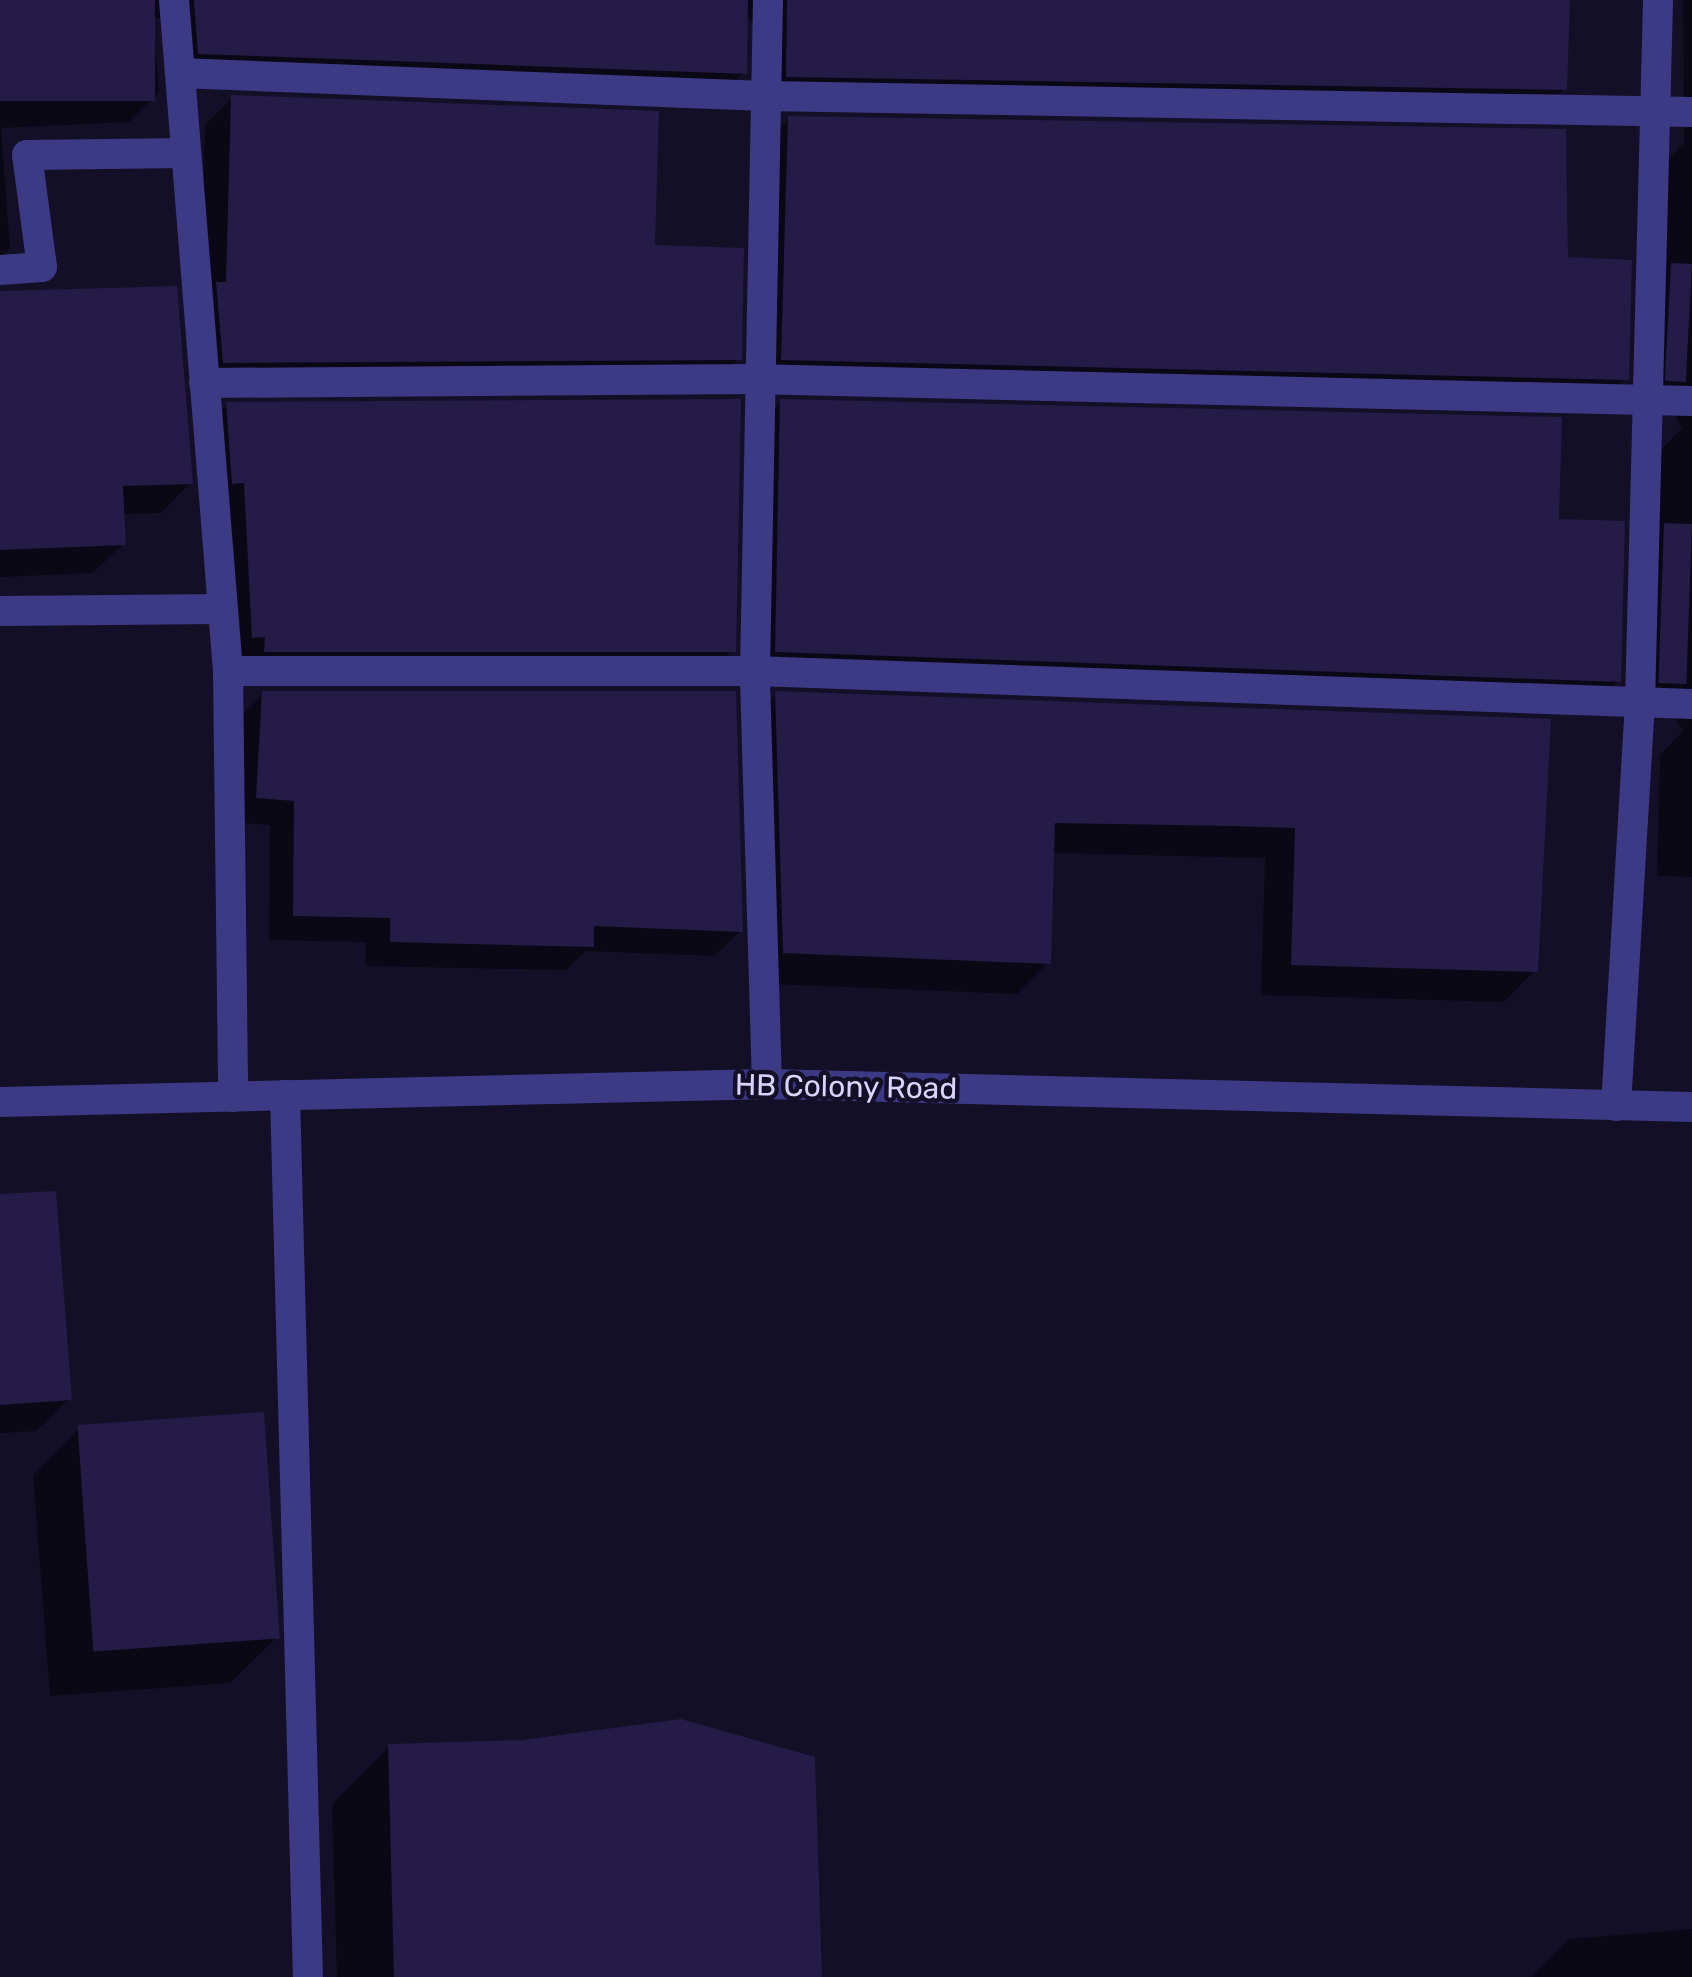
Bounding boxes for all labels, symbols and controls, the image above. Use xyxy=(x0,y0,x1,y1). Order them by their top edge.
street label: HB Colony Road xyxy=(734,1067,958,1107)

